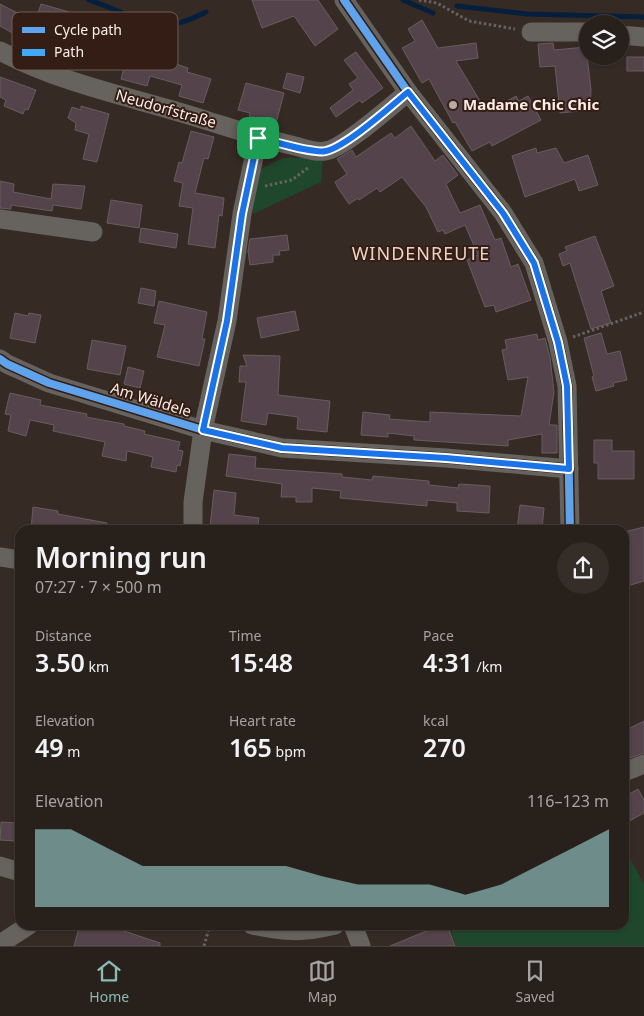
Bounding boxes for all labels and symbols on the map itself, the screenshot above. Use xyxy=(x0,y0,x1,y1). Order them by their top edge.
legend xyxy=(12,12,178,70)
text: Cycle path xyxy=(54,20,122,39)
text: Path xyxy=(54,42,84,61)
street label: Neudorfstraße xyxy=(114,84,219,132)
place label: Madame Chic Chic xyxy=(463,94,599,114)
marker: Madame Chic Chic xyxy=(447,99,459,111)
pin xyxy=(237,117,279,159)
district label: WINDENREUTE xyxy=(352,241,490,265)
street label: Am Wäldele xyxy=(108,377,194,421)

